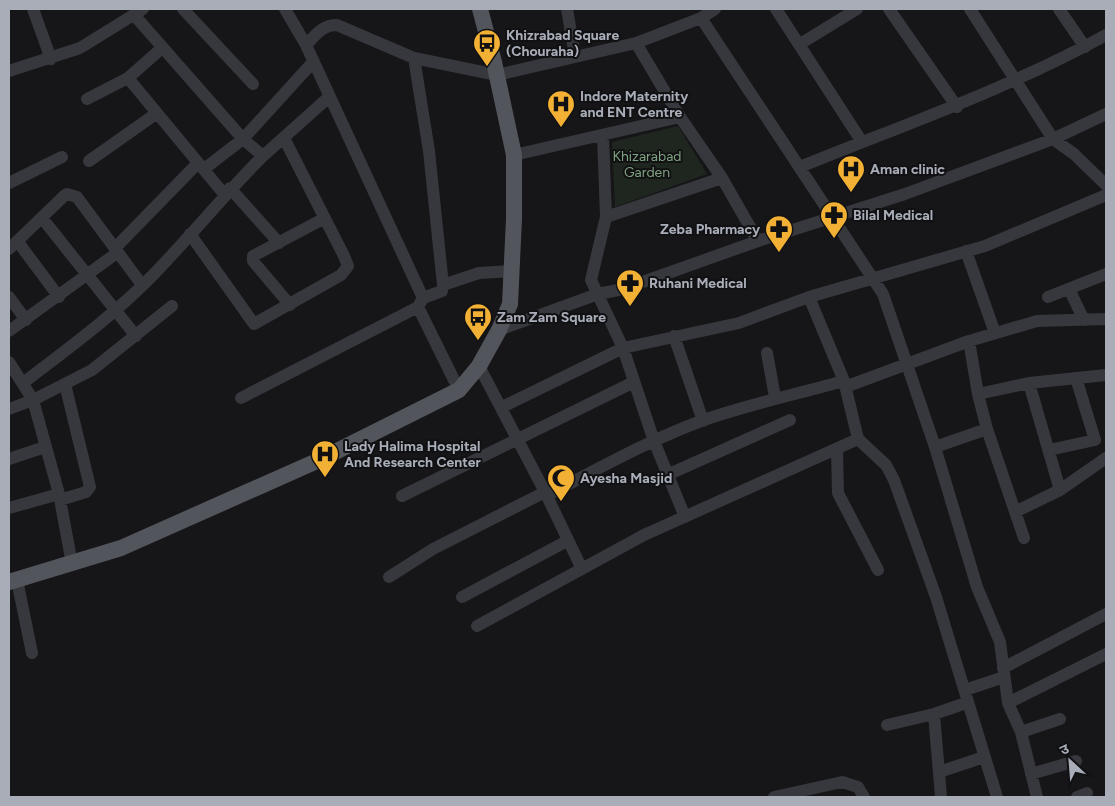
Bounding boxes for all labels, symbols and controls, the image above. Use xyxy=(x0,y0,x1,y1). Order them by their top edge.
place label: Khizrabad Square (Chouraha) xyxy=(506,27,619,60)
bus stop icon: Khizrabad Square (Chouraha) xyxy=(472,28,502,67)
place label: Indore Maternity and ENT Centre xyxy=(580,88,689,121)
hospital icon: Indore Maternity and ENT Centre xyxy=(546,89,576,128)
park label: Khizarabad Garden xyxy=(612,148,682,181)
hospital icon: Aman clinic xyxy=(836,154,866,193)
place label: Aman clinic xyxy=(870,161,945,178)
pharmacy icon: Bilal Medical xyxy=(819,200,849,239)
place label: Bilal Medical xyxy=(853,207,933,224)
pharmacy icon: Zeba Pharmacy xyxy=(764,214,794,253)
place label: Zeba Pharmacy xyxy=(660,221,761,238)
pharmacy icon: Ruhani Medical xyxy=(615,268,645,307)
place label: Ruhani Medical xyxy=(649,275,747,292)
bus stop icon: Zam Zam Square xyxy=(463,302,493,341)
place label: Zam Zam Square xyxy=(497,309,606,326)
place label: Lady Halima Hospital And Research Center xyxy=(344,438,482,471)
hospital icon: Lady Halima Hospital And Research Center xyxy=(310,439,340,478)
mosque icon: Ayesha Masjid xyxy=(546,463,576,502)
place label: Ayesha Masjid xyxy=(580,470,672,487)
north arrow xyxy=(1045,736,1095,786)
text: उ xyxy=(1057,740,1073,759)

